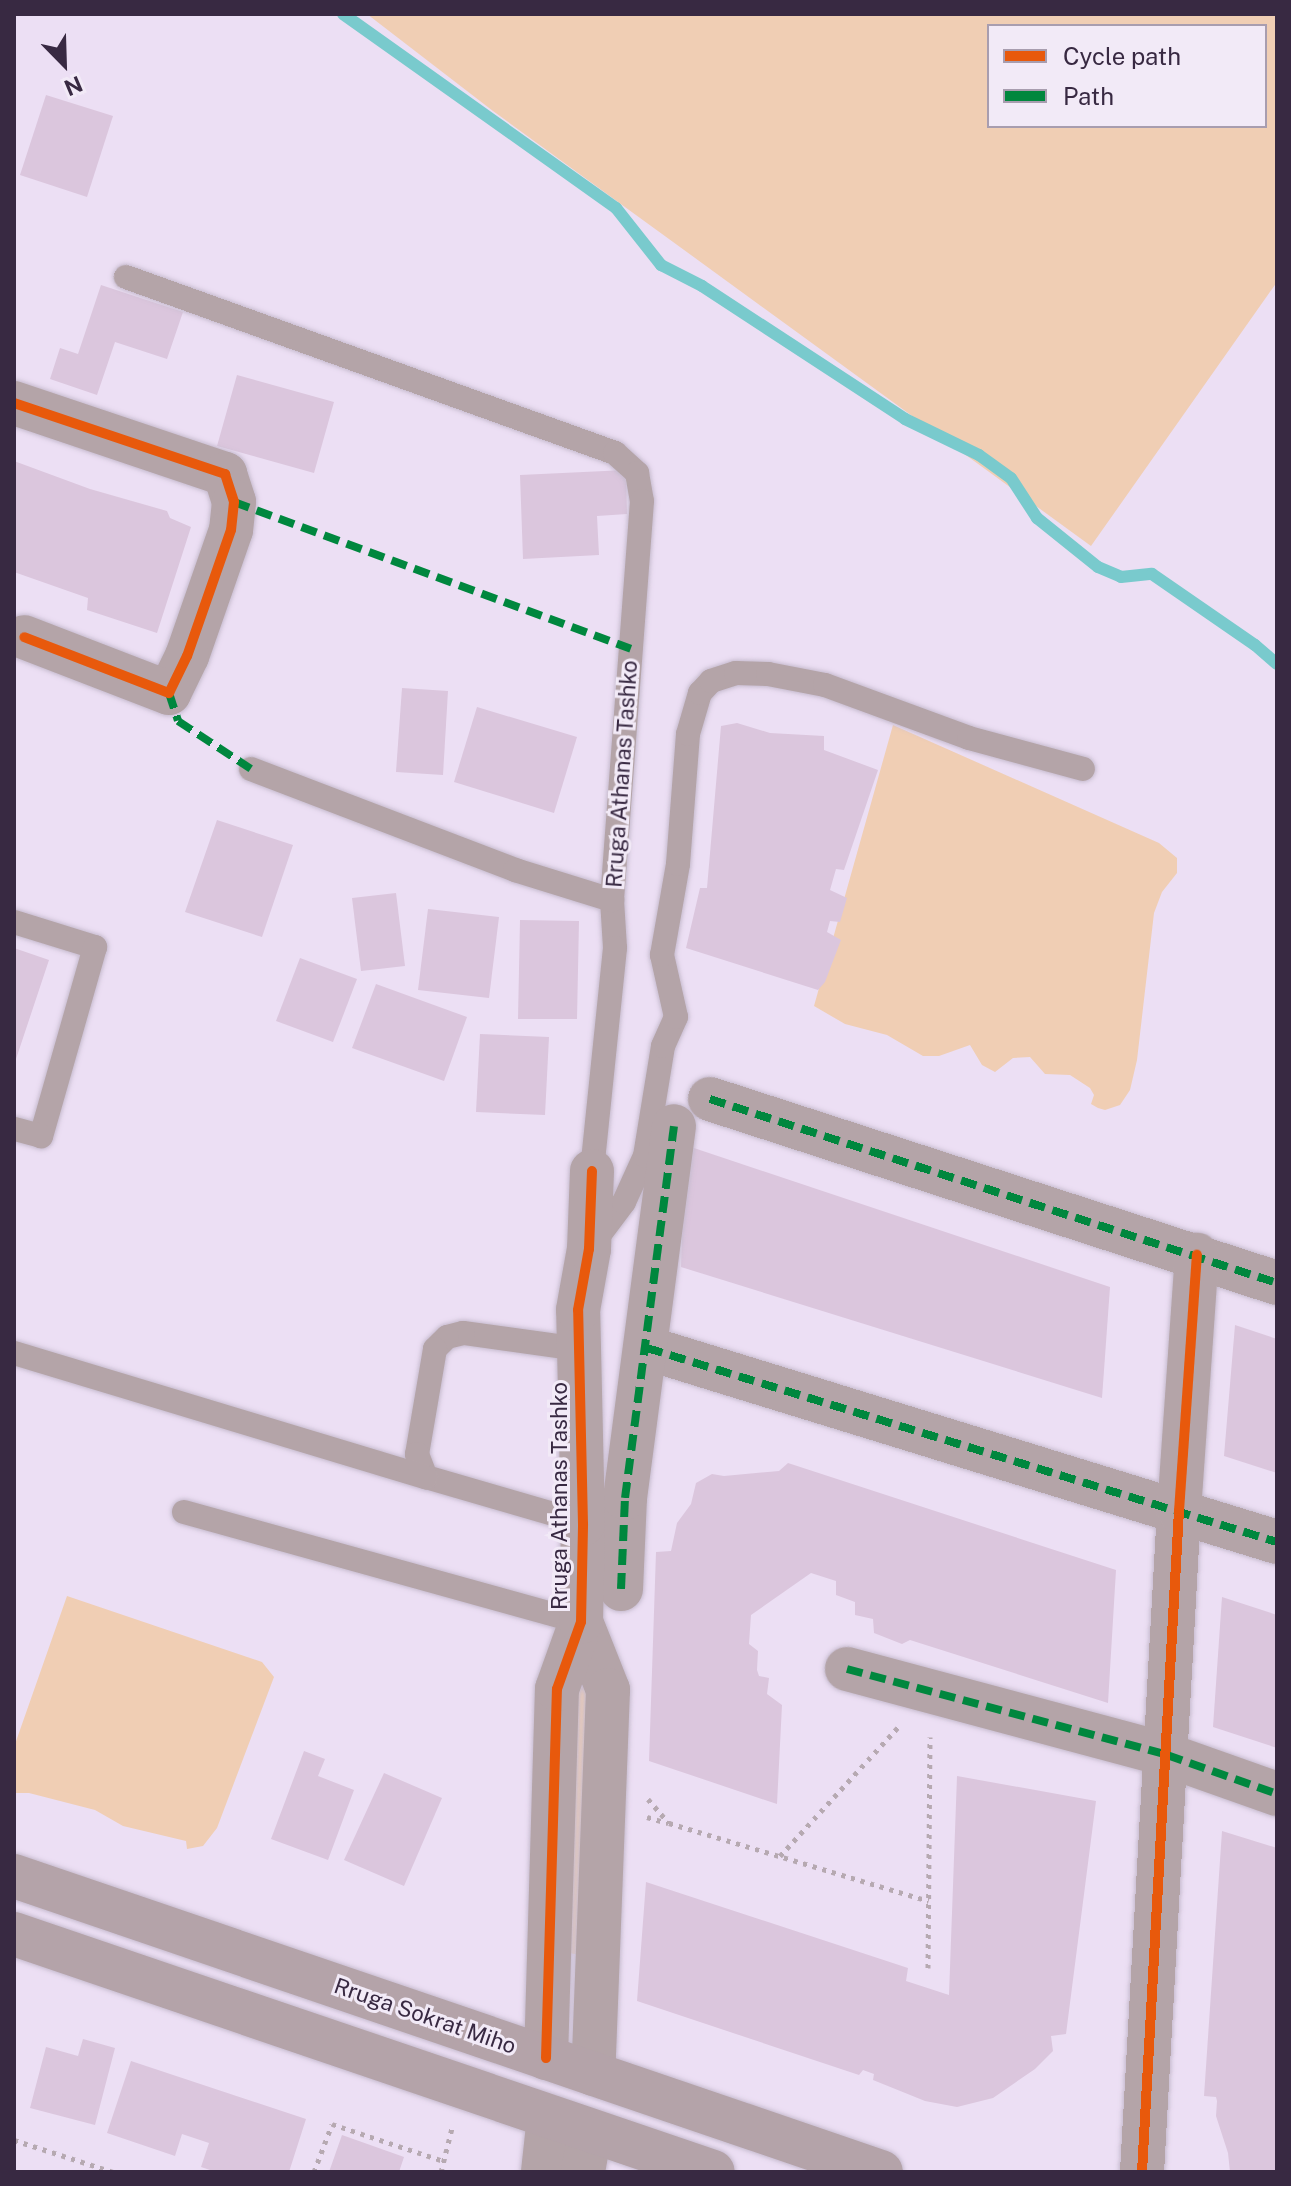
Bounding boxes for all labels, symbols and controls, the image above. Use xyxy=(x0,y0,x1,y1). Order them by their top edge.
north arrow xyxy=(24,24,104,104)
legend xyxy=(987,24,1267,128)
text: Cycle path xyxy=(1063,42,1181,70)
text: N xyxy=(60,71,86,101)
text: Path xyxy=(1063,82,1114,110)
street label: Rruga Athanas Tashko xyxy=(601,659,643,889)
street label: Rruga Athanas Tashko xyxy=(547,1382,573,1610)
street label: Rruga Sokrat Miho xyxy=(331,1973,519,2059)

